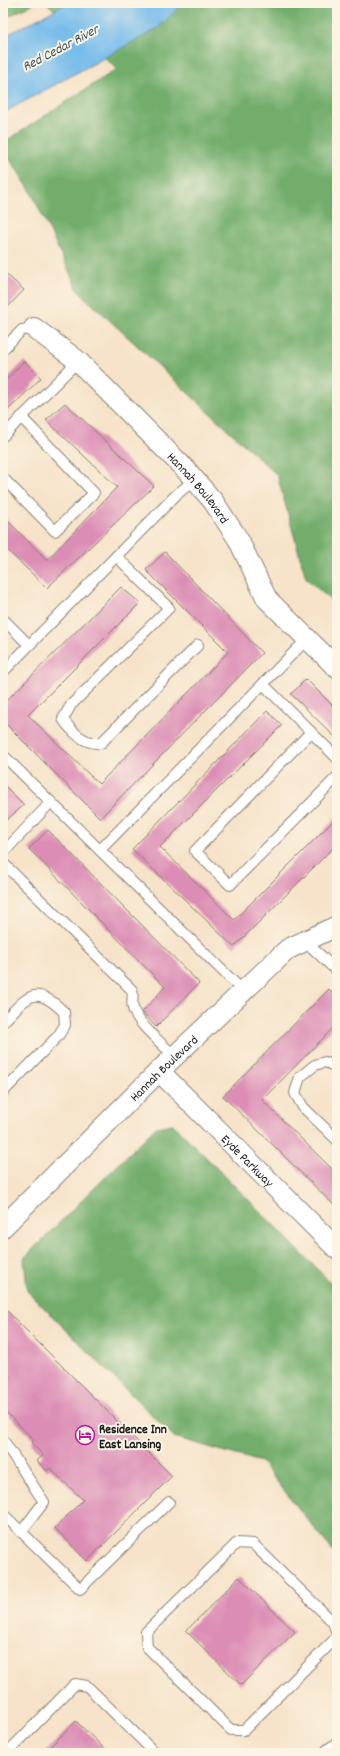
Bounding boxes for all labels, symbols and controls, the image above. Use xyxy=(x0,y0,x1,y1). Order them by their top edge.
water label: Red Cedar River xyxy=(19,19,104,77)
street label: Hannah Boulevard xyxy=(161,449,232,528)
street label: Hannah Boulevard xyxy=(126,1032,203,1107)
street label: Eyde Parkway xyxy=(216,1131,278,1193)
place label: Residence Inn East Lansing xyxy=(99,1421,167,1455)
hotel icon: Residence Inn East Lansing xyxy=(74,1424,96,1446)

